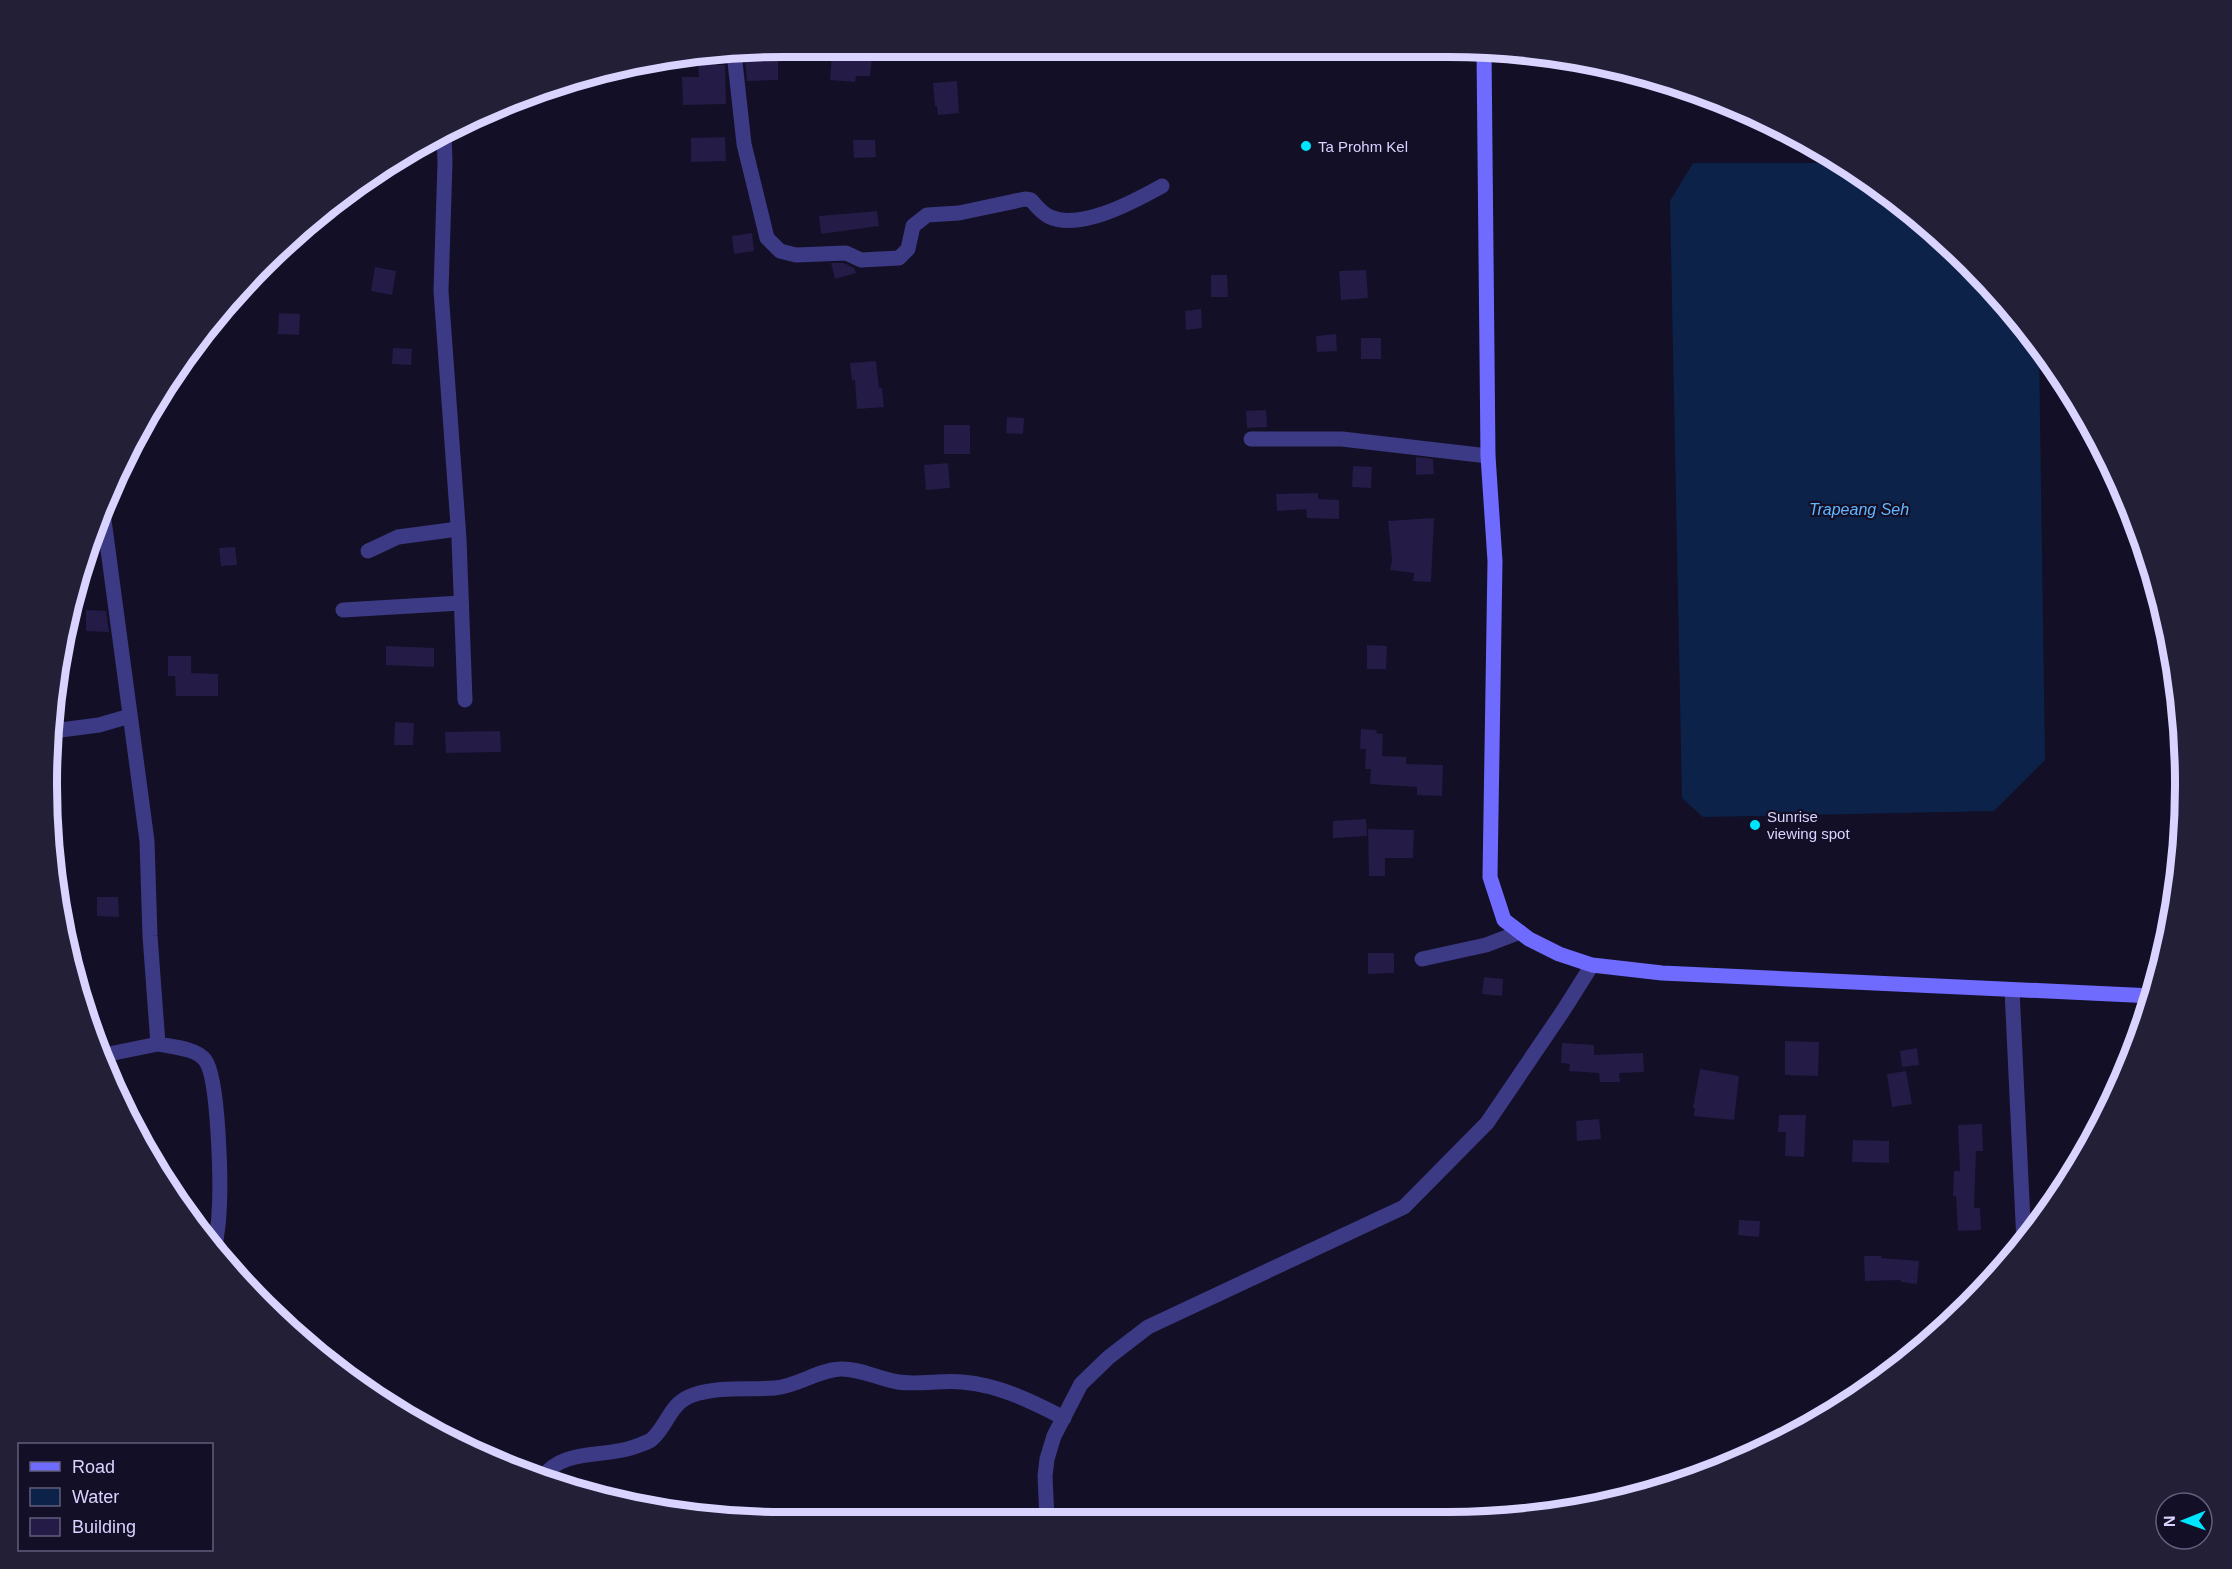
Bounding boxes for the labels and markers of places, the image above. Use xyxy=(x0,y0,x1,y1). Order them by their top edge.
place label: Ta Prohm Kel xyxy=(1318,138,1408,155)
marker: Ta Prohm Kel xyxy=(1299,139,1313,153)
place label: Sunrise viewing spot xyxy=(1767,808,1850,842)
marker: Sunrise viewing spot xyxy=(1748,818,1762,832)

